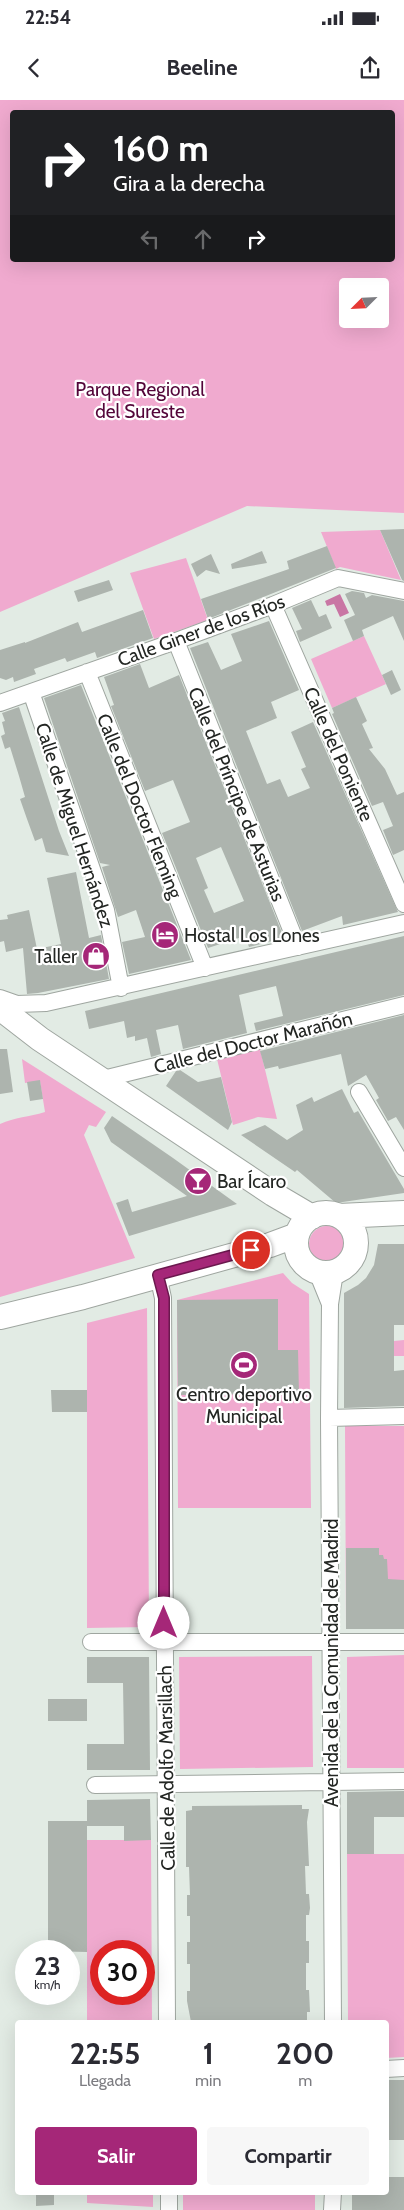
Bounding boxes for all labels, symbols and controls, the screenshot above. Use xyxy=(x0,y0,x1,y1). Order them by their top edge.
text: 22:54 xyxy=(25,6,71,29)
icon: back xyxy=(20,54,48,82)
text: Beeline xyxy=(167,54,237,81)
icon: share xyxy=(356,54,384,82)
text: 160 m xyxy=(113,127,209,170)
icon: right xyxy=(30,130,95,195)
text: Gira a la derecha xyxy=(113,170,265,197)
icon: left xyxy=(136,225,164,253)
icon: ahead xyxy=(189,225,217,253)
icon: right xyxy=(242,225,270,253)
north arrow xyxy=(339,278,389,328)
map controls xyxy=(339,278,389,328)
park label: Parque Regional del Sureste xyxy=(75,378,205,423)
street label: Calle Giner de los Ríos xyxy=(114,589,288,671)
street label: Calle del Poniente xyxy=(299,683,379,825)
street label: Calle del Príncipe de Asturias xyxy=(183,684,290,905)
street label: Calle del Doctor Fleming xyxy=(92,710,187,902)
street label: Calle de Miguel Hernández xyxy=(31,720,119,930)
hotel icon: Hostal Los Lones xyxy=(150,920,180,950)
place label: Hostal Los Lones xyxy=(184,924,320,947)
shop icon: Taller xyxy=(81,941,111,971)
place label: Taller xyxy=(34,945,77,968)
street label: Calle del Doctor Marañón xyxy=(152,1007,355,1078)
bar icon: Bar Ícaro xyxy=(183,1166,213,1196)
place label: Bar Ícaro xyxy=(217,1169,286,1193)
pin xyxy=(230,1229,272,1271)
icon: arrive xyxy=(237,1236,265,1264)
sports icon: Centro deportivo Municipal xyxy=(229,1350,259,1380)
place label: Centro deportivo Municipal xyxy=(176,1383,312,1428)
street label: Avenida de la Comunidad de Madrid xyxy=(320,1519,343,1807)
position arrow xyxy=(137,1596,189,1648)
street label: Calle de Adolfo Marsillach xyxy=(153,1665,180,1871)
speed limit sign: 30 xyxy=(90,1940,155,2005)
text: 23 xyxy=(34,1951,61,1981)
text: km/h xyxy=(34,1977,61,1992)
text: 22:55 xyxy=(70,2035,140,2072)
text: 1 xyxy=(203,2035,214,2072)
text: 200 xyxy=(276,2035,334,2072)
text: Llegada xyxy=(79,2071,131,2090)
text: min xyxy=(195,2071,221,2090)
text: m xyxy=(298,2071,312,2090)
button: Salir xyxy=(35,2127,197,2185)
button: Compartir xyxy=(207,2127,369,2185)

